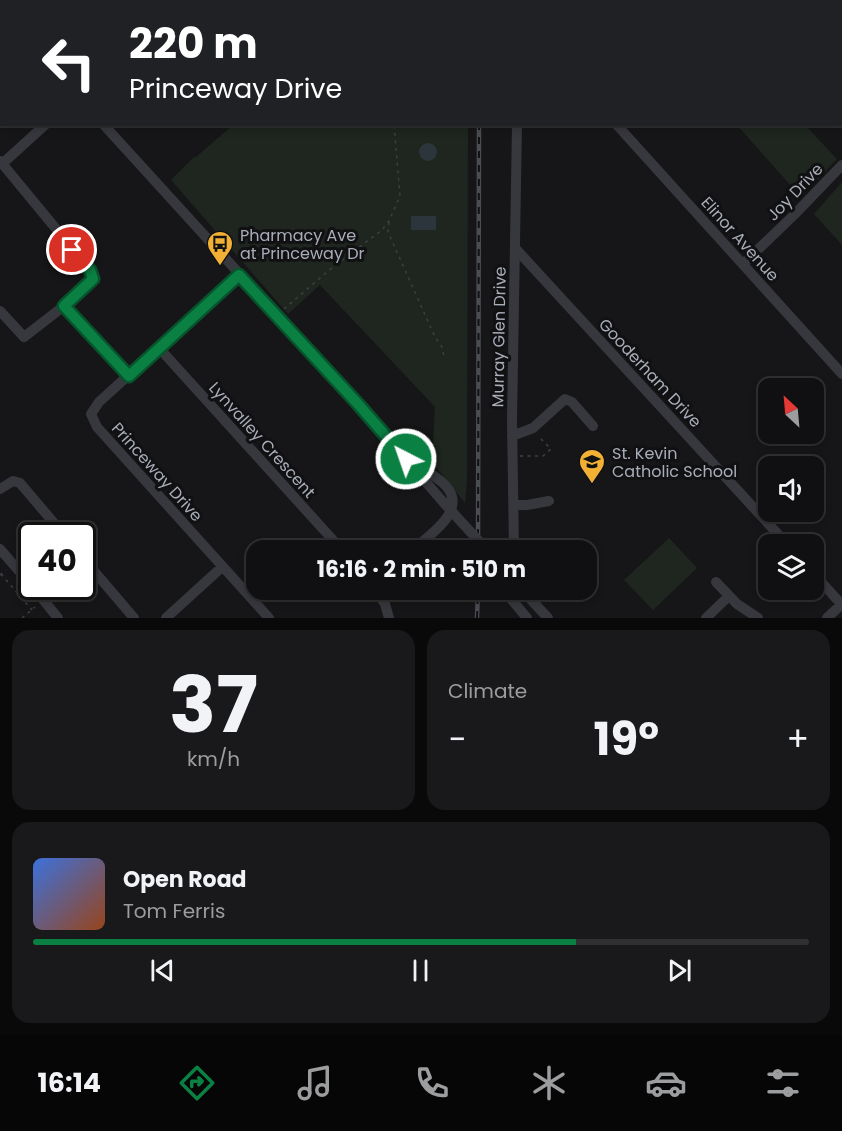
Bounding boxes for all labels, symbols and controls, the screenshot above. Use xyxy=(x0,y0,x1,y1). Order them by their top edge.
text: 220 m xyxy=(129,14,258,73)
icon: left xyxy=(30,24,108,102)
text: Princeway Drive xyxy=(129,70,342,107)
street label: Joy Drive xyxy=(762,158,828,226)
street label: Elinor Avenue xyxy=(696,192,784,286)
pin xyxy=(46,224,97,275)
place label: Pharmacy Ave at Princeway Dr xyxy=(240,224,364,265)
bus stop icon: Pharmacy Ave at Princeway Dr xyxy=(205,229,235,267)
icon: arrive xyxy=(55,233,88,266)
street label: Murray Glen Drive xyxy=(486,266,512,408)
street label: Gooderham Drive xyxy=(593,313,707,433)
street label: Lynvalley Crescent xyxy=(203,377,321,503)
north arrow xyxy=(758,378,824,444)
map controls xyxy=(758,378,824,600)
street label: Princeway Drive xyxy=(106,417,208,527)
position arrow xyxy=(374,427,438,491)
place label: St. Kevin Catholic School xyxy=(612,442,737,483)
school or university icon: St. Kevin Catholic School xyxy=(577,447,607,485)
button: sound xyxy=(758,456,824,522)
speed limit sign: 40 xyxy=(18,522,96,600)
button: layers xyxy=(758,534,824,600)
text: 16:16 · 2 min · 510 m xyxy=(317,554,526,585)
text: 37 xyxy=(169,650,258,759)
text: Climate xyxy=(448,677,527,705)
text: 19° xyxy=(594,708,659,771)
text: − xyxy=(448,716,466,763)
text: + xyxy=(786,716,809,763)
text: km/h xyxy=(187,745,240,773)
text: Open Road xyxy=(123,864,247,895)
text: Tom Ferris xyxy=(123,897,225,925)
icon: previous xyxy=(146,954,179,987)
icon: pause xyxy=(404,954,437,987)
icon: next xyxy=(663,954,696,987)
icon: directions xyxy=(176,1062,218,1104)
icon: music xyxy=(294,1062,336,1104)
icon: phone xyxy=(411,1062,453,1104)
icon: climate xyxy=(528,1062,570,1104)
icon: car xyxy=(645,1062,687,1104)
icon: filters xyxy=(762,1062,804,1104)
text: 16:14 xyxy=(38,1064,101,1101)

